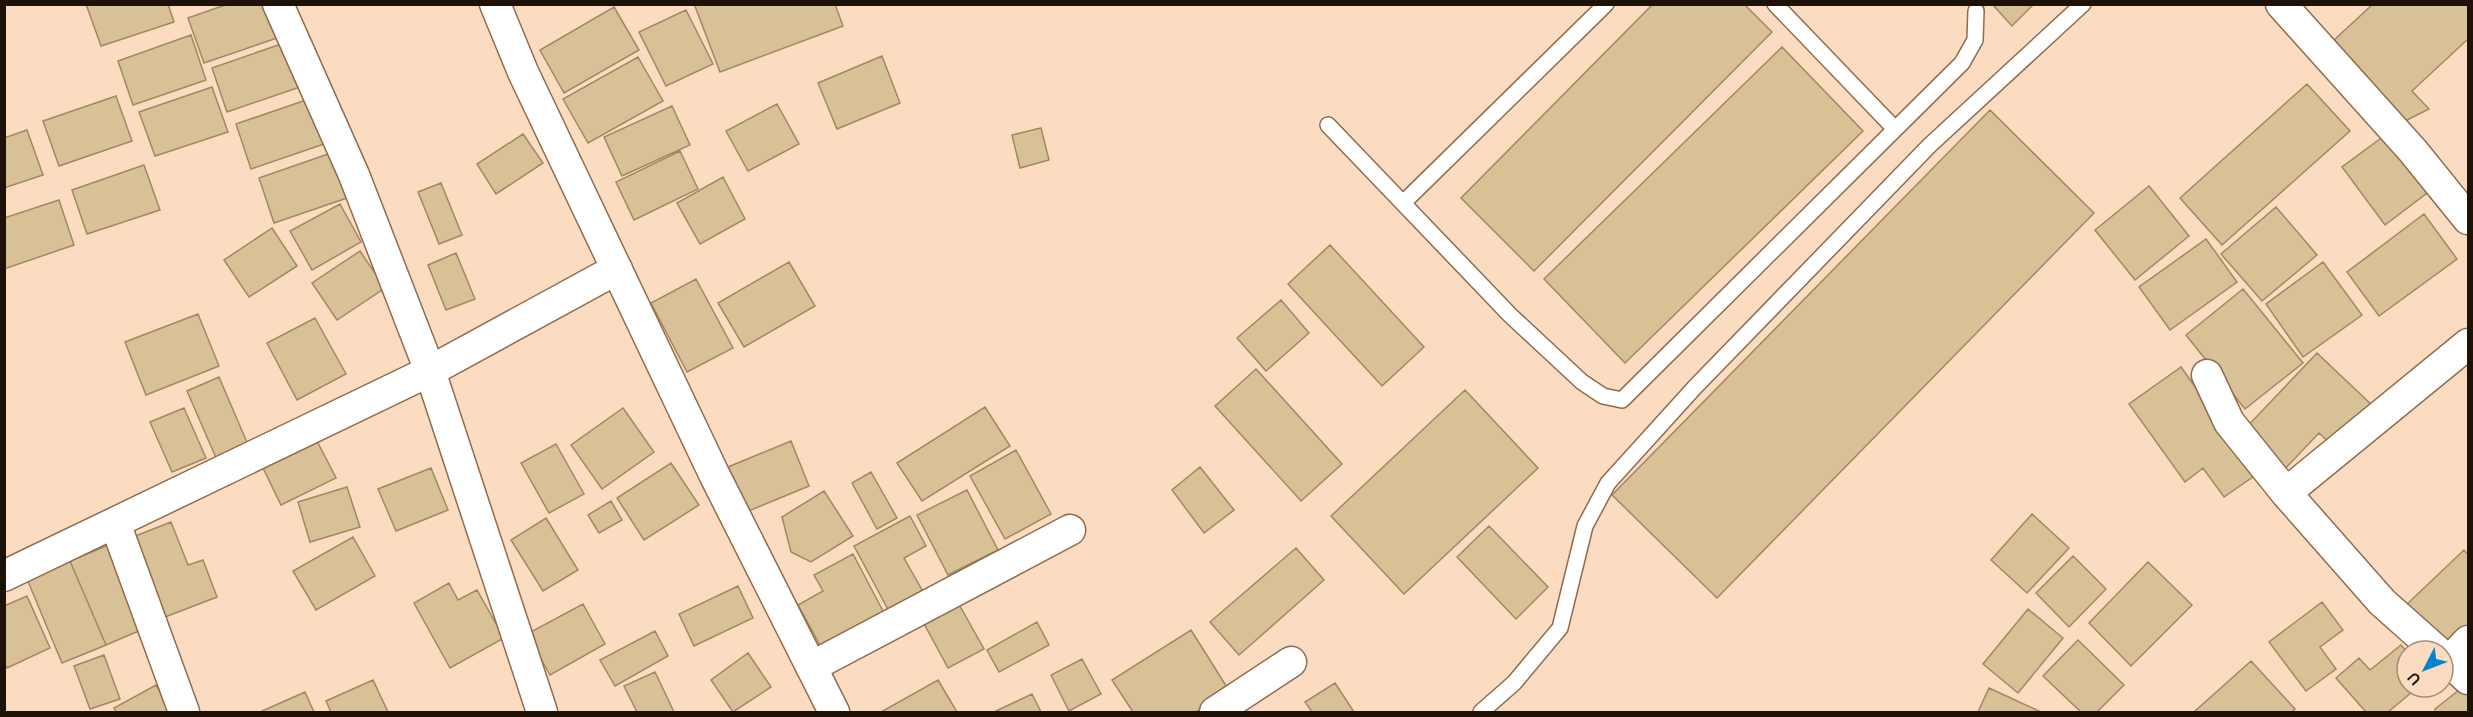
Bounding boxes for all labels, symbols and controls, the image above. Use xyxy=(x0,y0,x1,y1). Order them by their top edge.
north arrow xyxy=(2395,639,2455,699)
text: U xyxy=(2403,668,2425,690)

